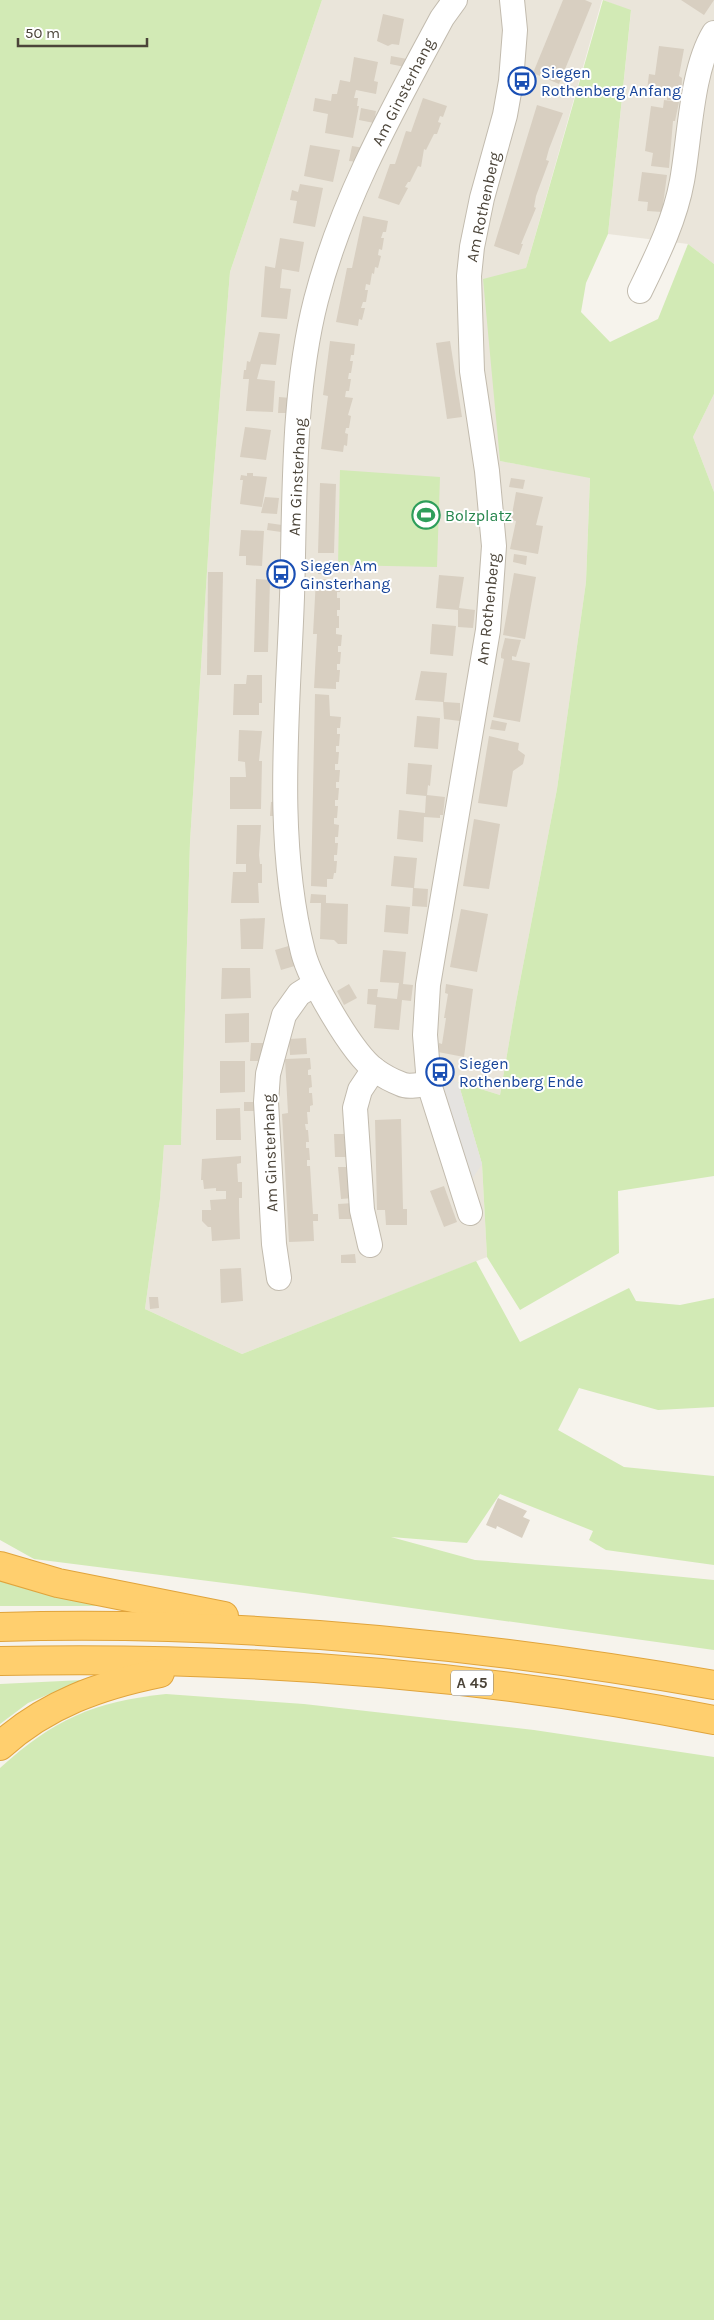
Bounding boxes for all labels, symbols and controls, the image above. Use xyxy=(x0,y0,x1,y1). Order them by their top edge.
scale bar xyxy=(18,15,146,47)
text: 50 m xyxy=(25,24,60,42)
street label: Am Ginsterhang xyxy=(368,35,438,149)
place label: Siegen Rothenberg Anfang xyxy=(541,63,681,100)
bus stop icon: Siegen Rothenberg Anfang xyxy=(507,66,537,96)
street label: Am Rothenberg xyxy=(462,150,504,264)
street label: Am Ginsterhang xyxy=(284,417,310,537)
sports icon: Bolzplatz xyxy=(411,500,441,530)
place label: Bolzplatz xyxy=(445,506,512,525)
street label: Am Rothenberg xyxy=(473,552,503,666)
place label: Siegen Am Ginsterhang xyxy=(300,556,390,593)
bus stop icon: Siegen Am Ginsterhang xyxy=(266,559,296,589)
place label: Siegen Rothenberg Ende xyxy=(459,1054,584,1091)
bus stop icon: Siegen Rothenberg Ende xyxy=(425,1057,455,1087)
street label: Am Ginsterhang xyxy=(258,1094,282,1212)
road number: A 45 xyxy=(451,1670,493,1696)

